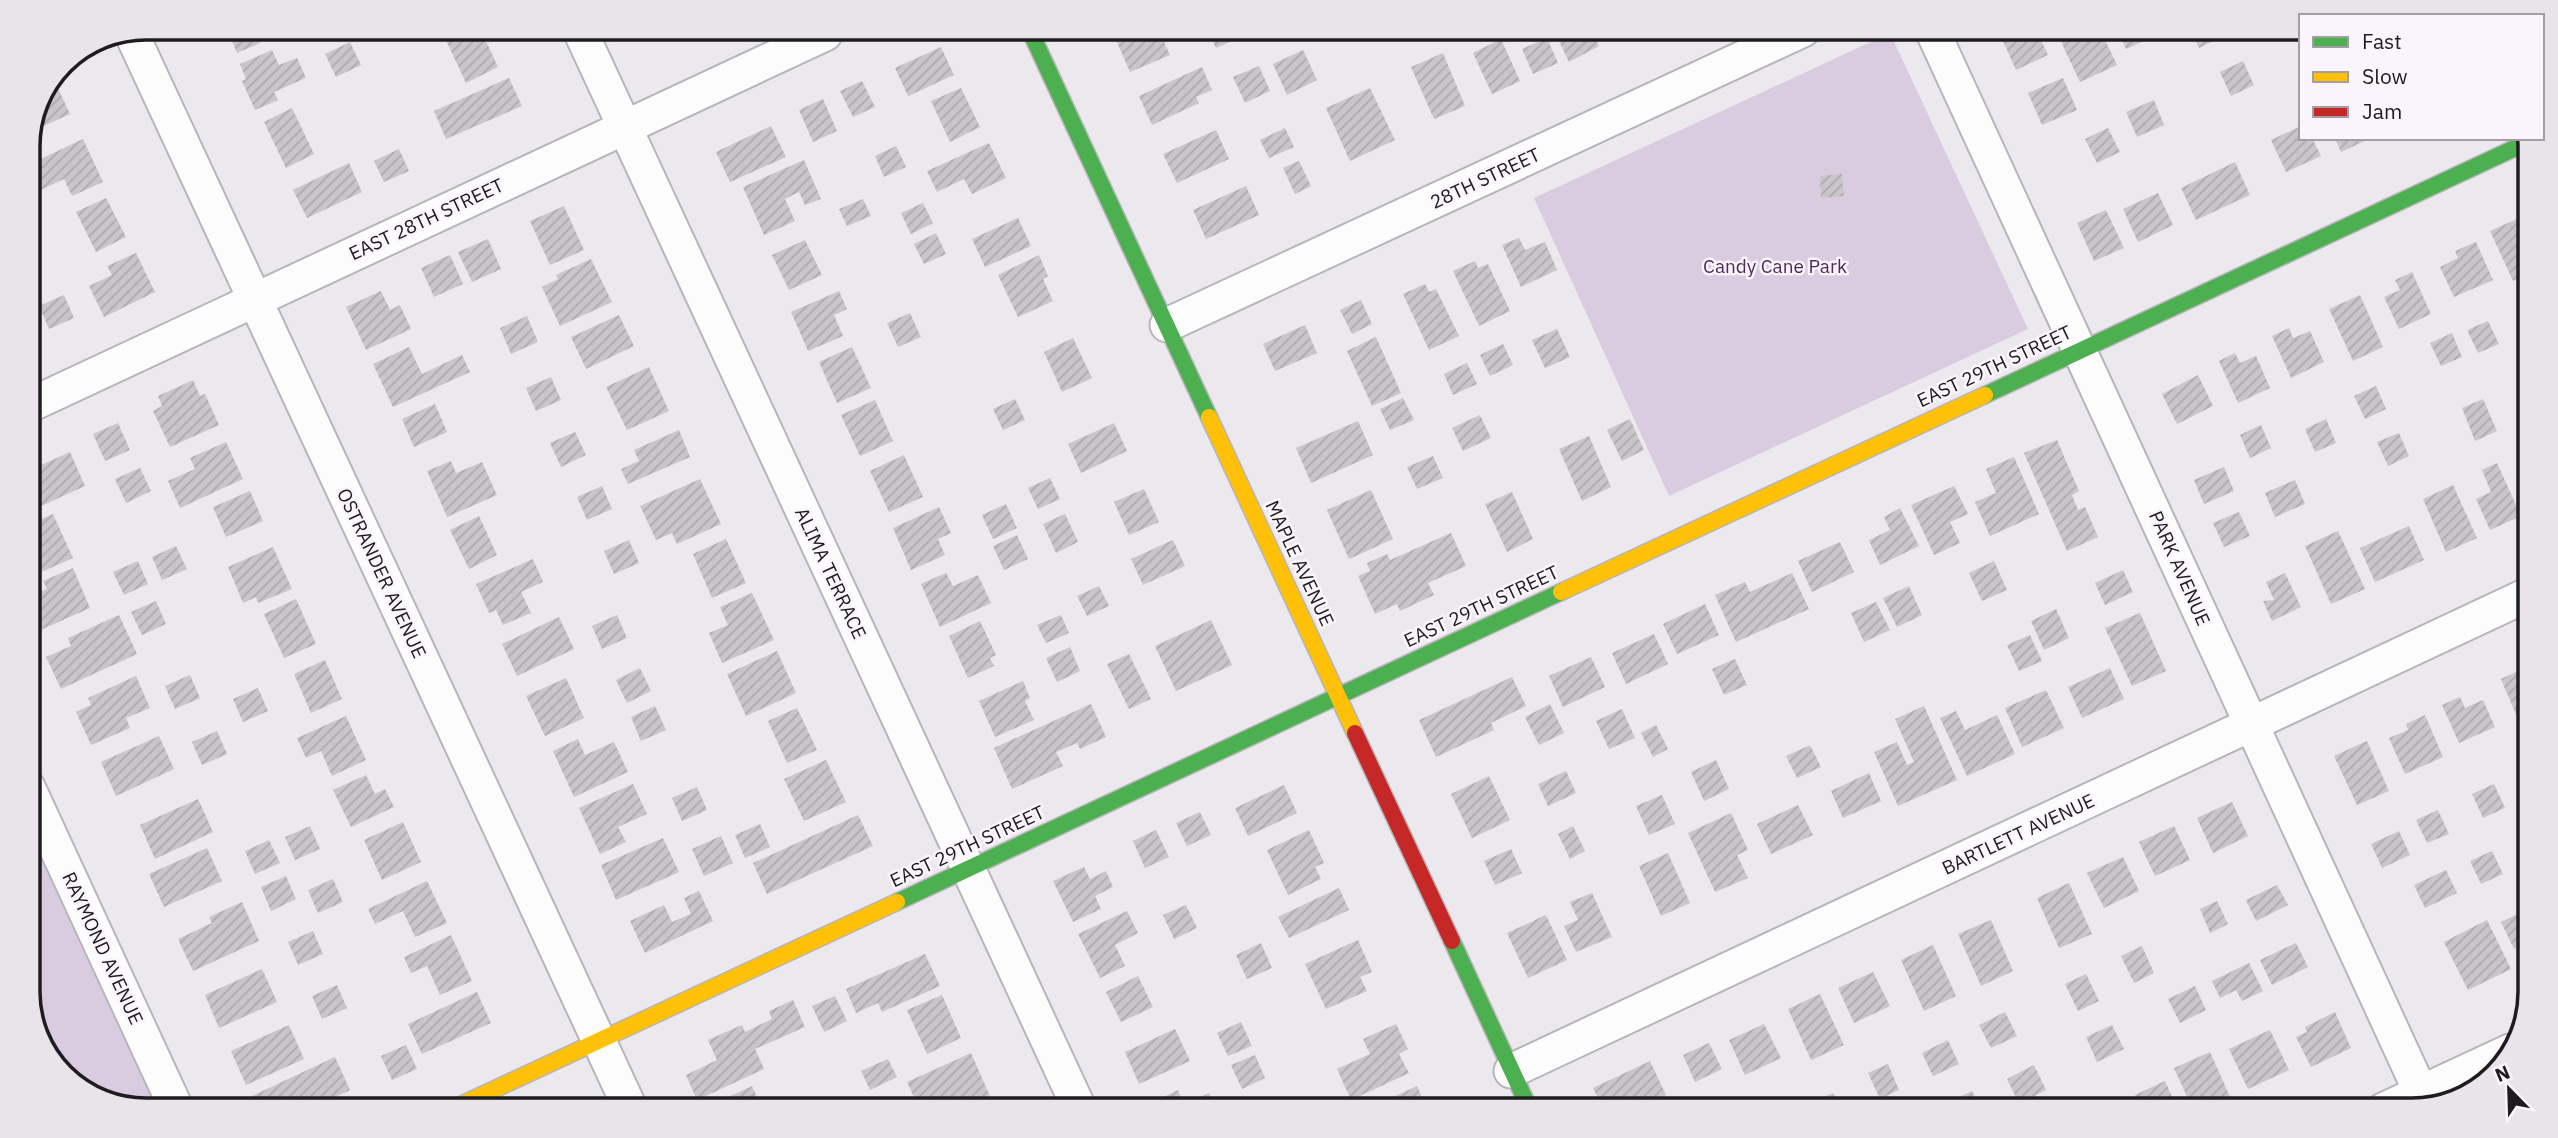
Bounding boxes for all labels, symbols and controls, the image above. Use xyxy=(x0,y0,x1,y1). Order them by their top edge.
legend xyxy=(2299,14,2544,140)
text: Fast xyxy=(2362,27,2402,55)
text: Slow xyxy=(2362,62,2408,90)
text: Jam xyxy=(2362,97,2402,125)
street label: 28TH STREET xyxy=(1426,142,1544,214)
street label: EAST 28TH STREET xyxy=(345,173,507,265)
park label: Candy Cane Park xyxy=(1703,254,1847,278)
street label: EAST 29TH STREET xyxy=(1913,320,2075,412)
street label: OSTRANDER AVENUE xyxy=(332,484,432,662)
street label: MAPLE AVENUE xyxy=(1260,496,1340,630)
street label: ALIMA TERRACE xyxy=(790,503,872,643)
street label: PARK AVENUE xyxy=(2144,507,2216,629)
street label: EAST 29TH STREET xyxy=(1400,560,1562,652)
street label: BARTLETT AVENUE xyxy=(1938,788,2098,880)
street label: EAST 29TH STREET xyxy=(886,800,1048,892)
street label: RAYMOND AVENUE xyxy=(57,868,149,1028)
north arrow xyxy=(2474,1054,2544,1124)
text: N xyxy=(2491,1060,2513,1087)

